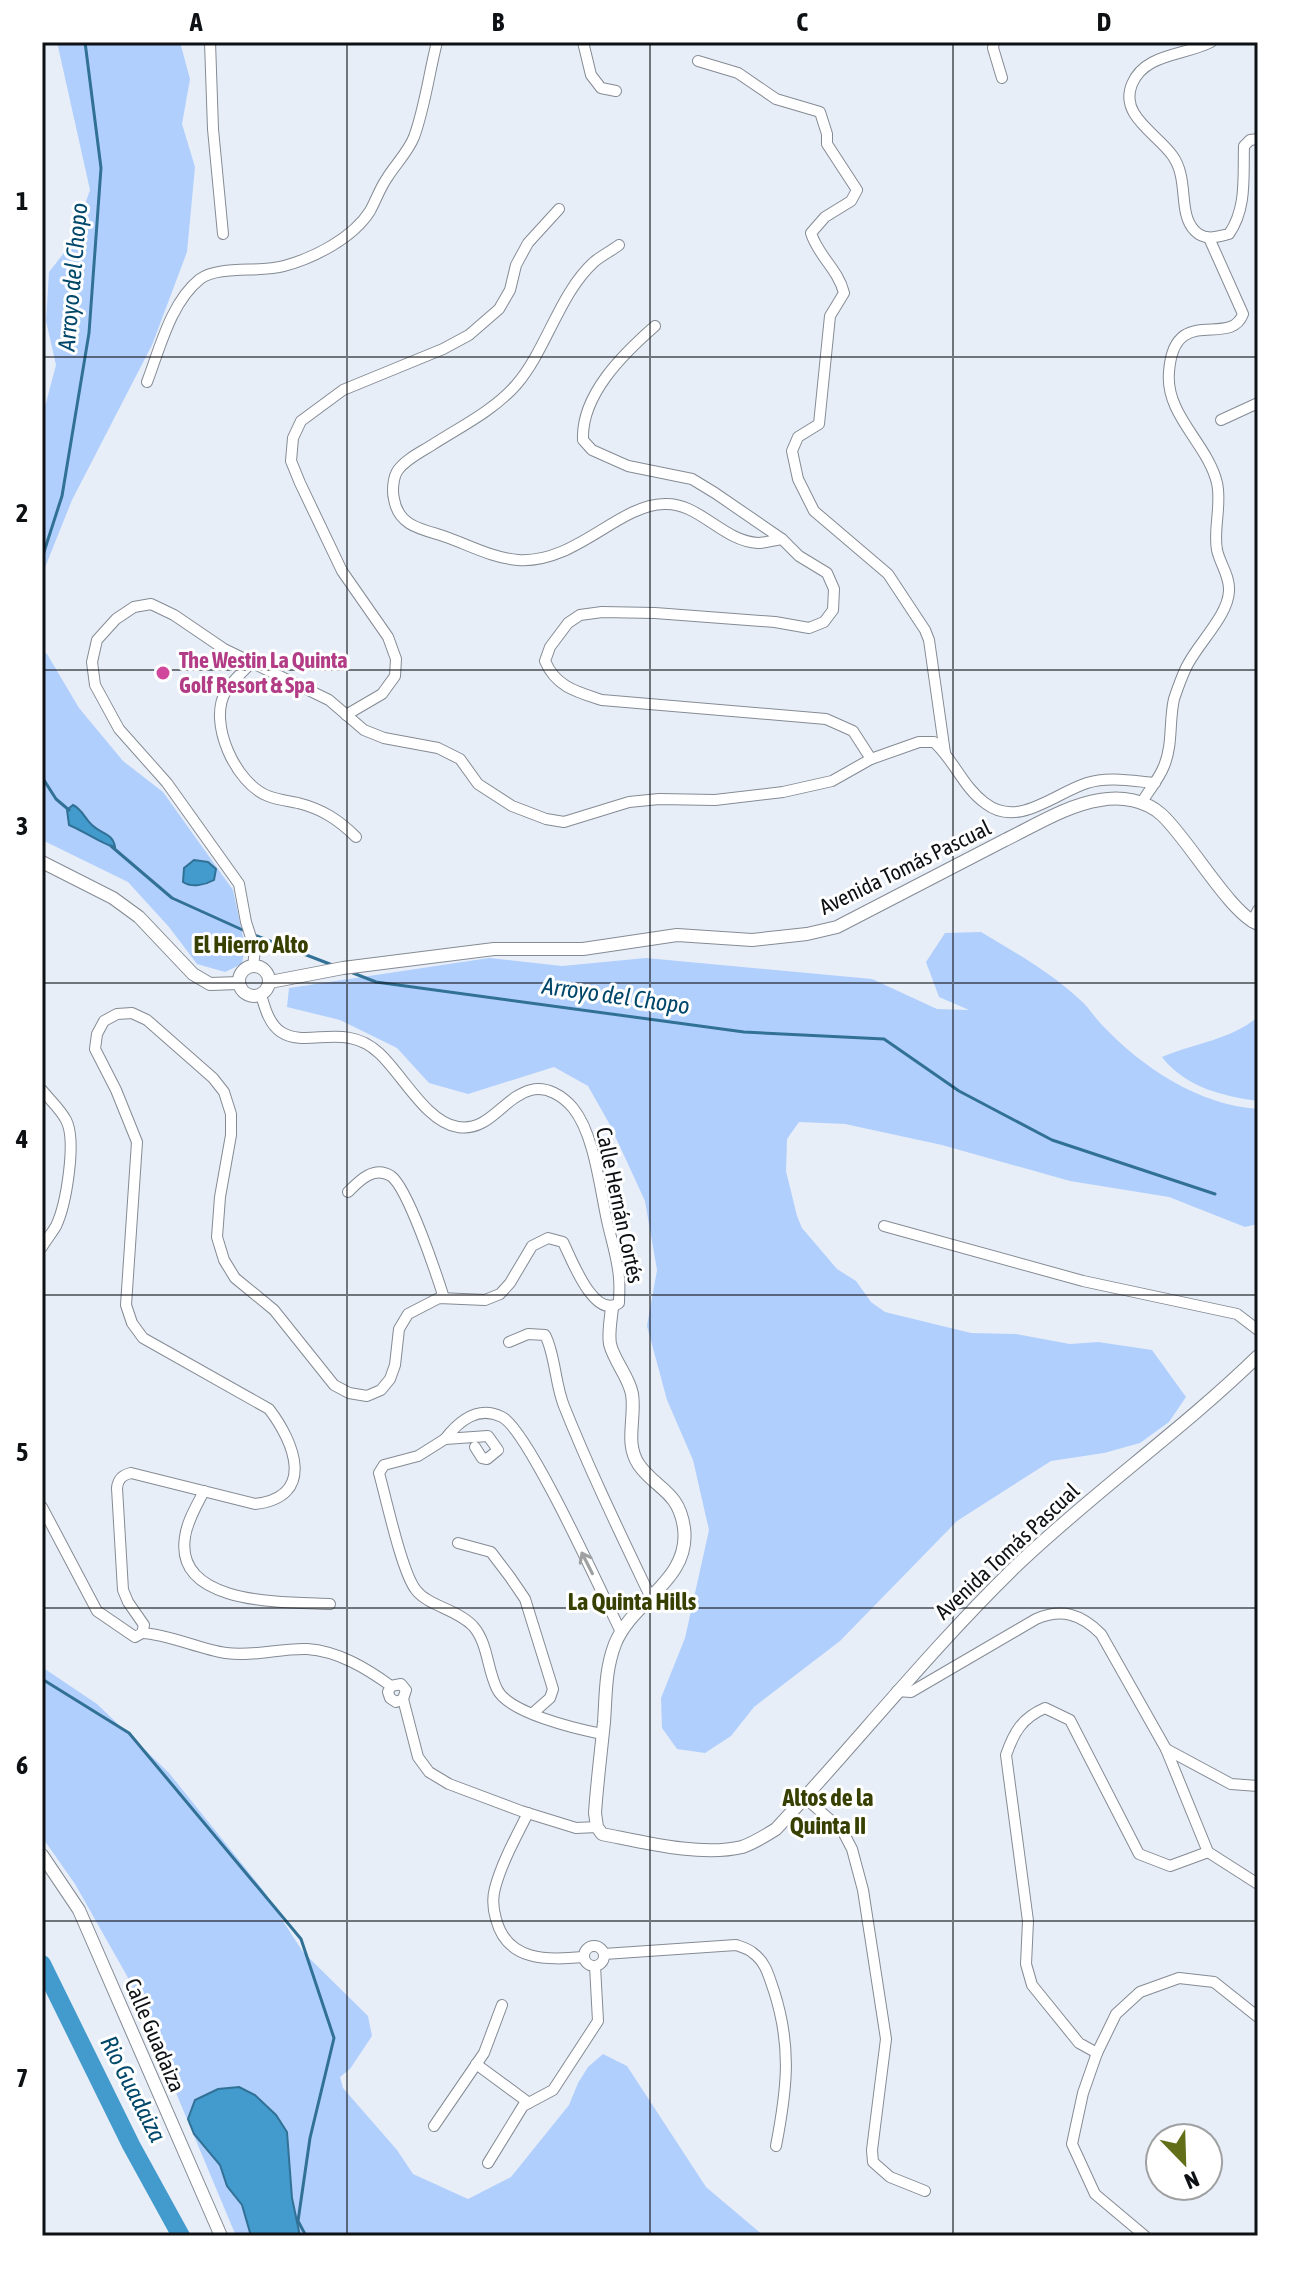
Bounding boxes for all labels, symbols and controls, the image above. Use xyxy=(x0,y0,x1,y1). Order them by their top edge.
text: A xyxy=(189,7,203,37)
text: B xyxy=(492,7,505,37)
text: C xyxy=(796,7,808,37)
text: D xyxy=(1097,7,1111,37)
text: 1 xyxy=(16,186,28,216)
water label: Arroyo del Chopo xyxy=(52,202,92,353)
text: 2 xyxy=(16,498,28,528)
place label: The Westin La Quinta Golf Resort & Spa xyxy=(179,647,348,698)
marker: The Westin La Quinta Golf Resort & Spa xyxy=(154,664,172,682)
text: 3 xyxy=(16,811,28,841)
street label: Avenida Tomás Pascual xyxy=(815,814,995,920)
district label: El Hierro Alto xyxy=(193,931,309,958)
water label: Arroyo del Chopo xyxy=(540,972,692,1019)
text: 4 xyxy=(15,1124,28,1154)
street label: Calle Hernán Cortés xyxy=(591,1125,649,1286)
text: 5 xyxy=(16,1437,28,1467)
street label: Avenida Tomás Pascual xyxy=(929,1477,1085,1625)
one-way arrow xyxy=(578,1551,594,1575)
district label: La Quinta Hills xyxy=(568,1588,697,1615)
text: 6 xyxy=(16,1750,28,1780)
district label: Altos de la Quinta II xyxy=(782,1784,873,1839)
street label: Calle Guadaiza xyxy=(119,1974,191,2096)
water label: Rio Guadaiza xyxy=(95,2031,172,2146)
text: 7 xyxy=(16,2063,28,2093)
north arrow xyxy=(1144,2122,1224,2202)
text: N xyxy=(1181,2166,1203,2195)

